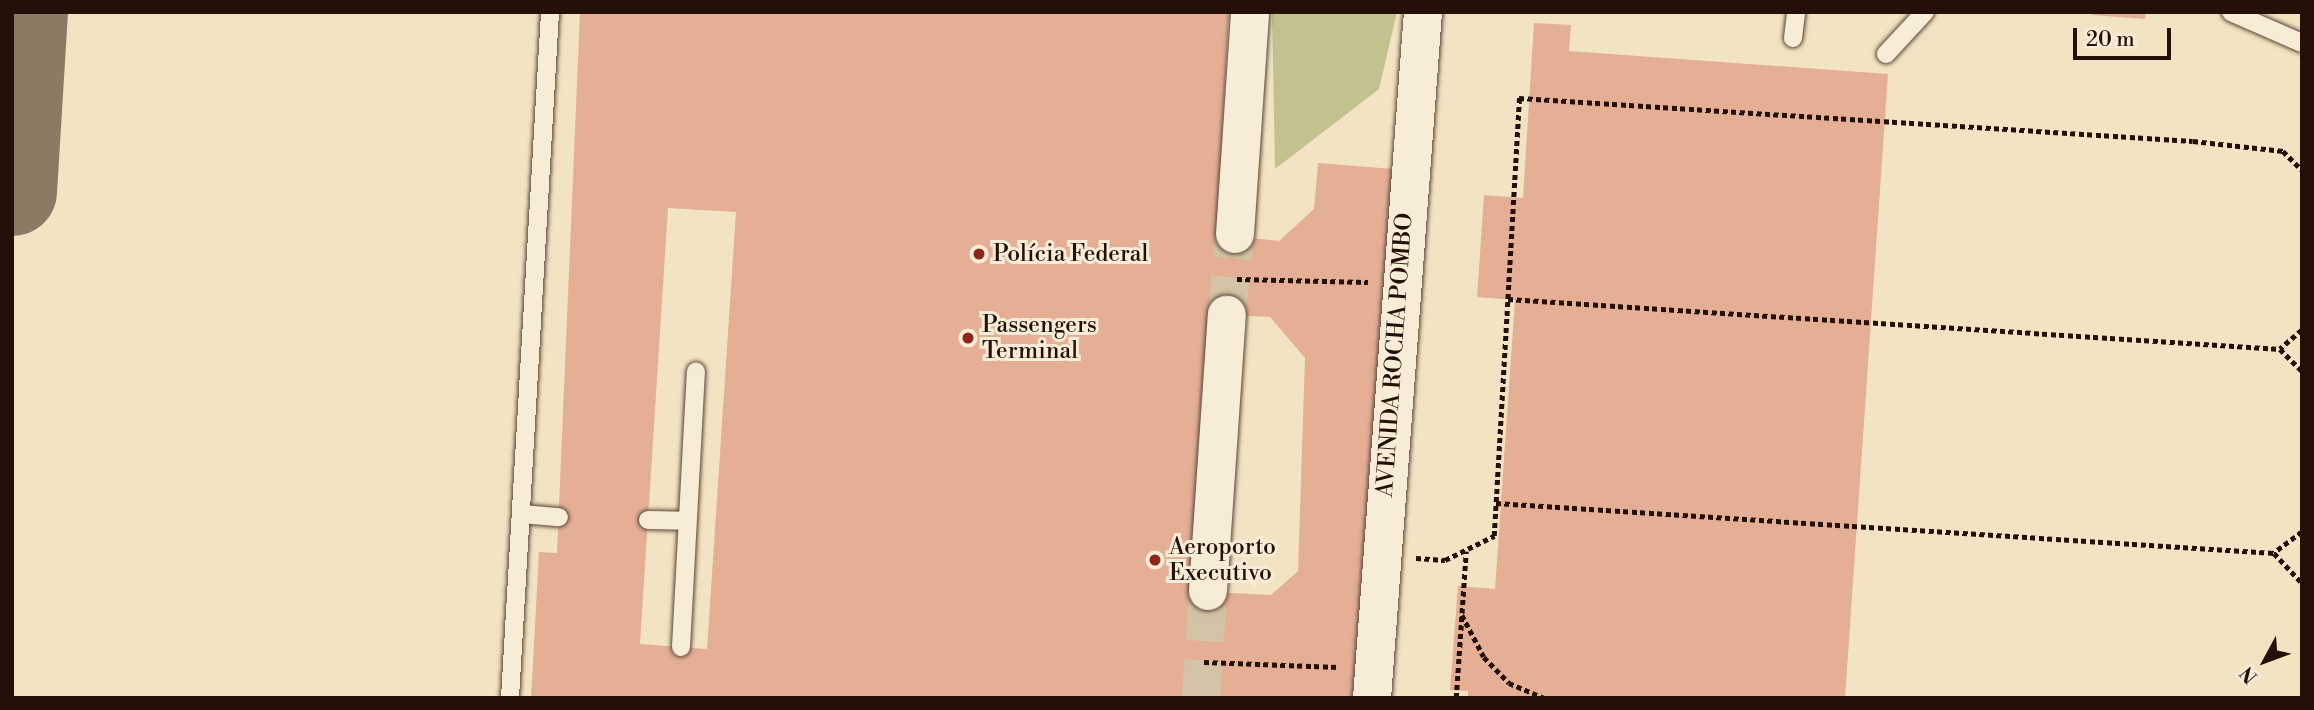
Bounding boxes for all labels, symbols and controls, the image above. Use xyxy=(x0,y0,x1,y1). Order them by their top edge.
scale bar xyxy=(2076,14,2174,58)
text: 20 m xyxy=(2086,27,2135,53)
street label: AVENIDA ROCHA POMBO xyxy=(1371,212,1419,498)
place label: Polícia Federal xyxy=(993,240,1148,268)
marker: Polícia Federal xyxy=(971,246,987,262)
place label: Passengers Terminal xyxy=(982,311,1097,365)
marker: Passengers Terminal xyxy=(960,330,976,346)
place label: Aeroporto Executivo xyxy=(1169,533,1276,587)
marker: Aeroporto Executivo xyxy=(1147,552,1163,568)
north arrow xyxy=(2230,626,2300,696)
text: N xyxy=(2235,661,2263,688)

